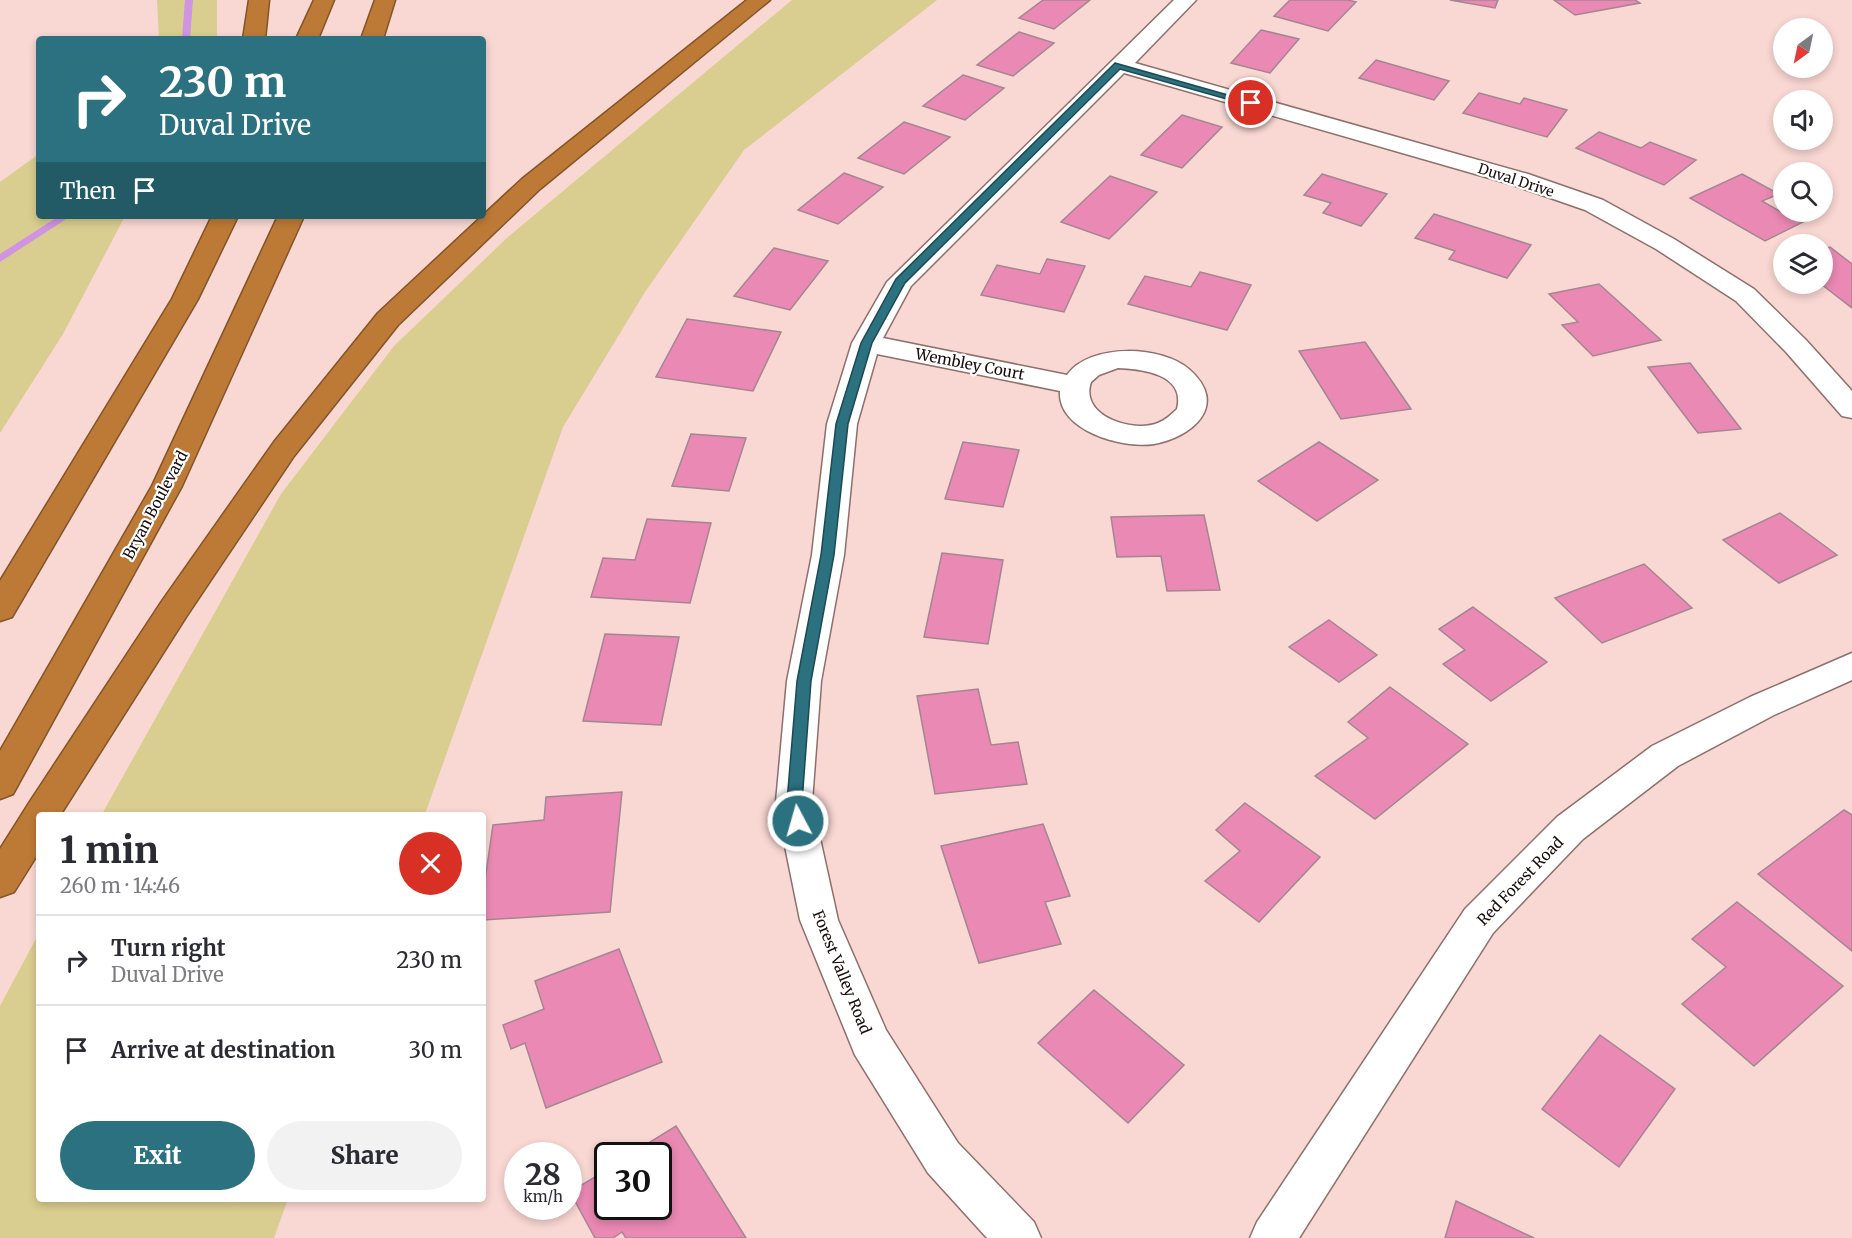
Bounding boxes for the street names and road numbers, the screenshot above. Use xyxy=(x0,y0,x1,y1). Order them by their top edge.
street label: Duval Drive xyxy=(1476,159,1556,201)
street label: Wembley Court xyxy=(913,344,1026,384)
street label: Bryan Boulevard xyxy=(118,448,192,562)
street label: Red Forest Road xyxy=(1473,833,1567,929)
street label: Forest Valley Road xyxy=(809,907,875,1037)

